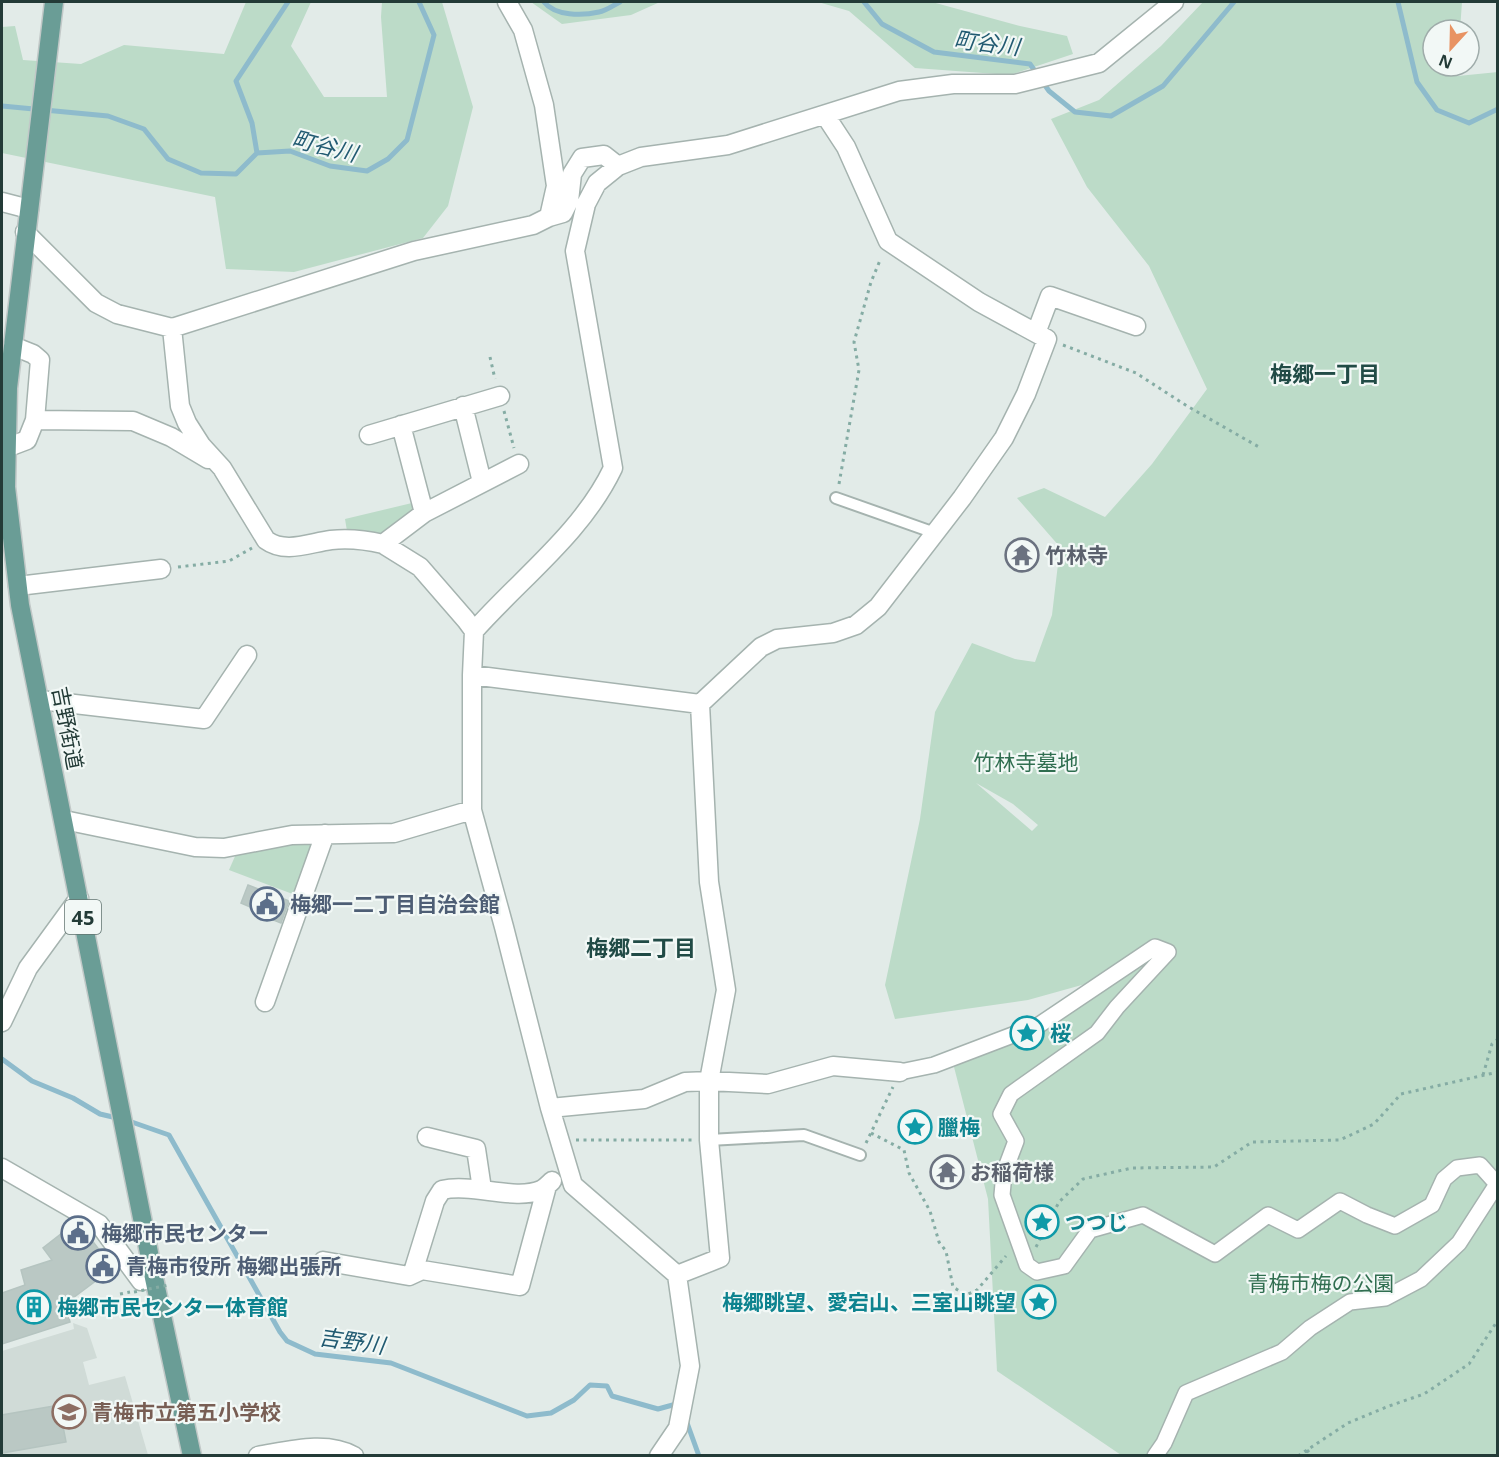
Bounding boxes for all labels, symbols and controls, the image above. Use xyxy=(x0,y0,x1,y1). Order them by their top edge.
north arrow xyxy=(1421,18,1481,78)
water label: 町谷川 xyxy=(952,23,1024,61)
text: N xyxy=(1435,49,1456,75)
water label: 町谷川 xyxy=(289,122,363,168)
district label: 梅郷一丁目 xyxy=(1270,358,1380,388)
temple icon: 竹林寺 xyxy=(1004,537,1040,573)
place label: 竹林寺 xyxy=(1045,541,1108,569)
street label: 吉野街道 xyxy=(46,684,90,772)
park label: 竹林寺墓地 xyxy=(974,748,1079,776)
public building icon: 梅郷一二丁目自治会館 xyxy=(249,886,285,922)
place label: 梅郷一二丁目自治会館 xyxy=(290,890,500,918)
road number: 45 xyxy=(65,900,101,934)
district label: 梅郷二丁目 xyxy=(586,932,696,962)
place icon: 桜 xyxy=(1009,1015,1045,1051)
place label: 桜 xyxy=(1050,1019,1071,1047)
place icon: 臘梅 xyxy=(897,1109,933,1145)
place label: 臘梅 xyxy=(938,1113,980,1141)
temple icon: お稲荷様 xyxy=(929,1154,965,1190)
place label: お稲荷様 xyxy=(970,1158,1054,1186)
place icon: つつじ xyxy=(1024,1204,1060,1240)
place label: つつじ xyxy=(1065,1208,1128,1236)
public building icon: 梅郷市民センター xyxy=(60,1215,96,1251)
place label: 梅郷市民センター xyxy=(101,1219,269,1247)
public building icon: 青梅市役所 梅郷出張所 xyxy=(85,1248,121,1284)
place label: 青梅市役所 梅郷出張所 xyxy=(126,1252,341,1280)
park label: 青梅市梅の公園 xyxy=(1248,1269,1395,1297)
place icon: 梅郷眺望、愛宕山、三室山眺望 xyxy=(1021,1284,1057,1320)
place label: 梅郷眺望、愛宕山、三室山眺望 xyxy=(722,1288,1016,1316)
building icon: 梅郷市民センター体育館 xyxy=(16,1289,52,1325)
place label: 梅郷市民センター体育館 xyxy=(57,1293,288,1321)
water label: 吉野川 xyxy=(317,1321,389,1360)
school or university icon: 青梅市立第五小学校 xyxy=(51,1394,87,1430)
place label: 青梅市立第五小学校 xyxy=(92,1398,281,1426)

